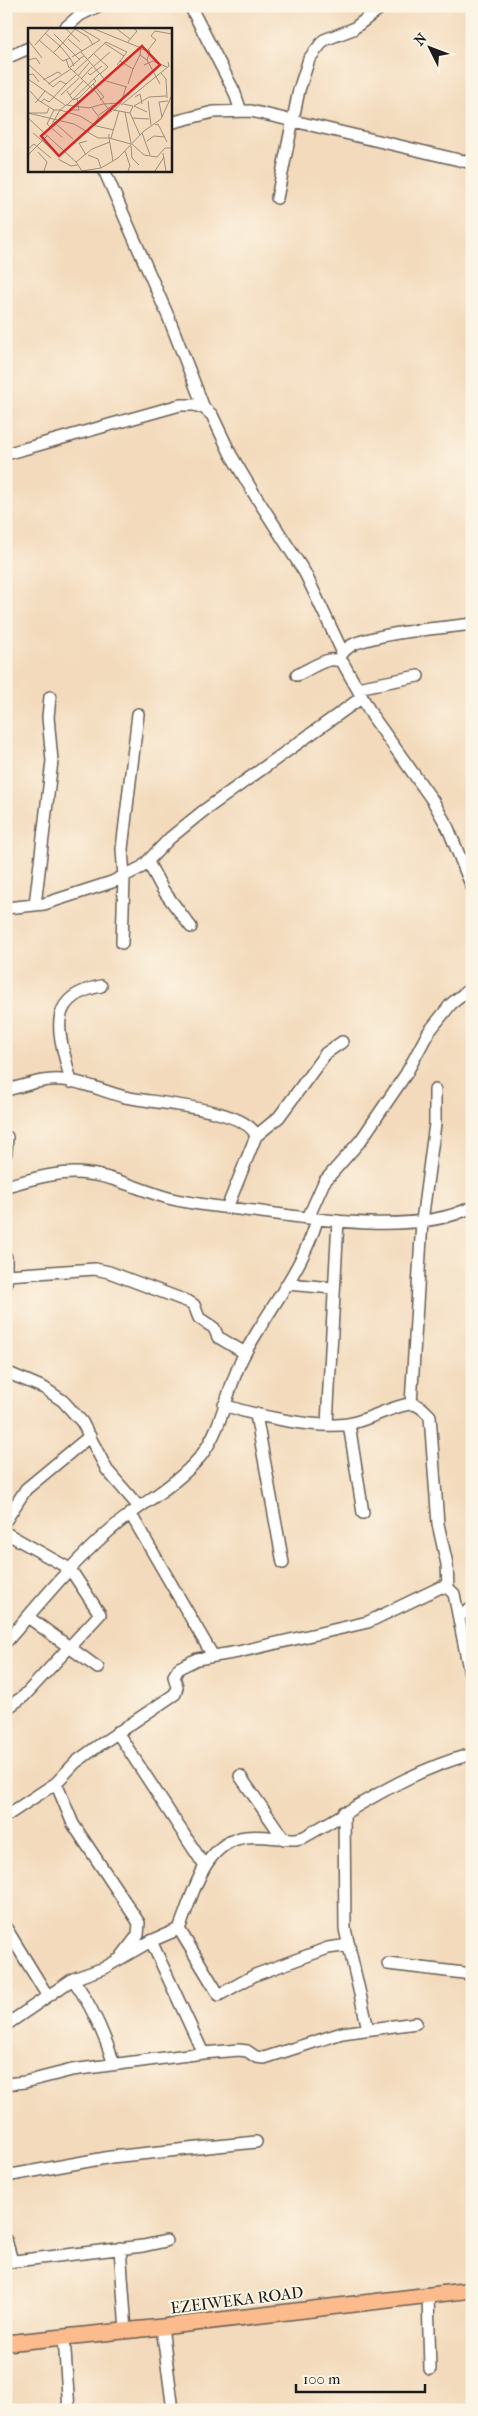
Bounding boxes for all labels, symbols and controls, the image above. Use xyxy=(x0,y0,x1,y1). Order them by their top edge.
north arrow xyxy=(406,22,456,72)
inset map xyxy=(28,28,171,171)
text: N xyxy=(411,30,431,49)
street label: EZEIWEKA ROAD xyxy=(170,2282,304,2318)
scale bar xyxy=(296,2361,424,2393)
text: 100 m xyxy=(303,2370,341,2388)

